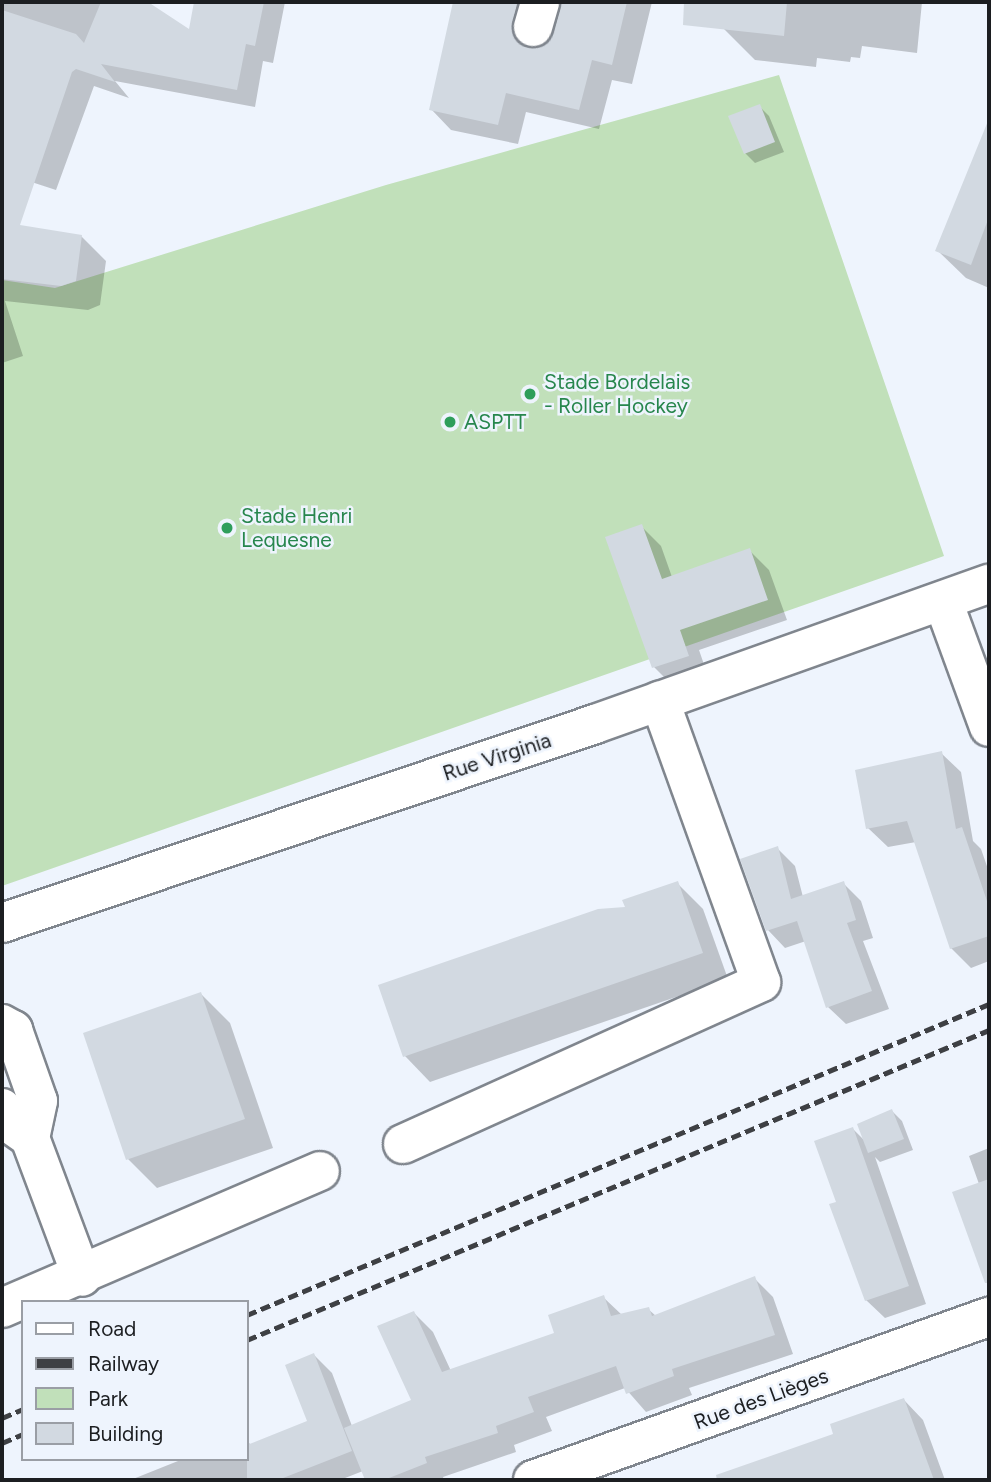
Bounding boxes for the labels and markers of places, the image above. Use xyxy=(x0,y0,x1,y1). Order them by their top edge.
place label: Stade Bordelais - Roller Hockey xyxy=(544,369,690,419)
marker: Stade Bordelais - Roller Hockey xyxy=(522,386,538,402)
place label: ASPTT xyxy=(464,409,526,435)
marker: ASPTT xyxy=(442,414,458,430)
place label: Stade Henri Lequesne xyxy=(241,503,352,553)
marker: Stade Henri Lequesne xyxy=(219,520,235,536)

